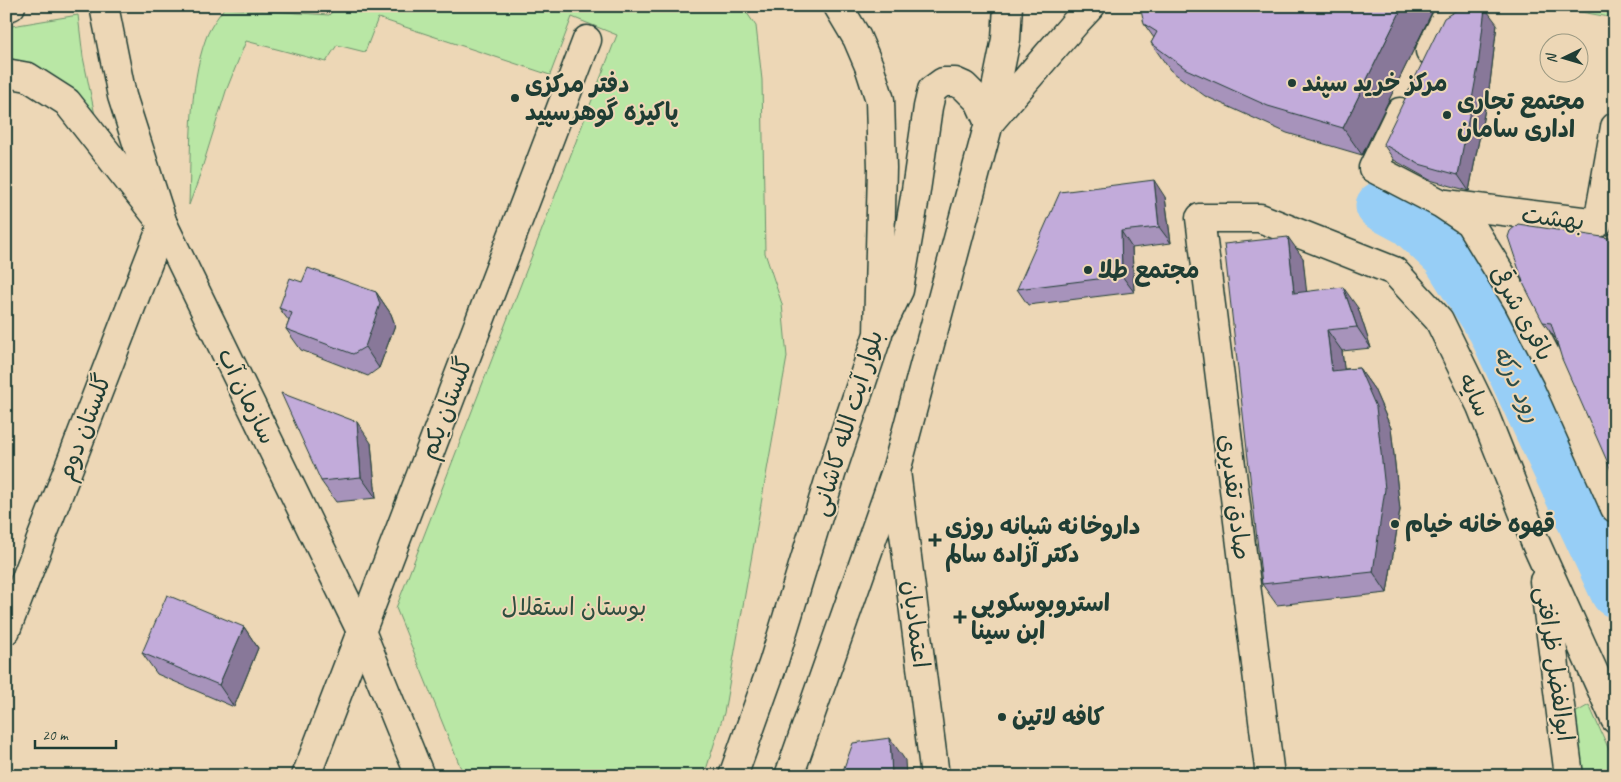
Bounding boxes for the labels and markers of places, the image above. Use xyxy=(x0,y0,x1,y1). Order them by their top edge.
place label: مرکز خرید سپند xyxy=(1302,68,1447,98)
place label: دفتر مرکزی پاکیزه گوهرسپید xyxy=(525,69,678,128)
marker: مرکز خرید سپند xyxy=(1286,77,1298,89)
place label: مجتمع تجاری اداری سامان xyxy=(1457,86,1585,144)
marker: دفتر مرکزی پاکیزه گوهرسپید xyxy=(509,92,521,104)
marker: مجتمع تجاری اداری سامان xyxy=(1441,109,1453,121)
place label: مجتمع طلا xyxy=(1098,255,1200,287)
marker: مجتمع طلا xyxy=(1082,264,1094,276)
place label: قهوه خانه خیام xyxy=(1405,509,1555,542)
place label: داروخانه شبانه روزی دکتر آزاده سالم xyxy=(945,511,1141,572)
marker: قهوه خانه خیام xyxy=(1389,518,1401,530)
marker: داروخانه شبانه روزی دکتر آزاده سالم xyxy=(929,534,941,546)
place label: استروبوسکوپی ابن سینا xyxy=(971,588,1110,646)
marker: استروبوسکوپی ابن سینا xyxy=(953,610,967,624)
place label: کافه لاتین xyxy=(1012,702,1105,732)
marker: کافه لاتین xyxy=(996,711,1008,723)

